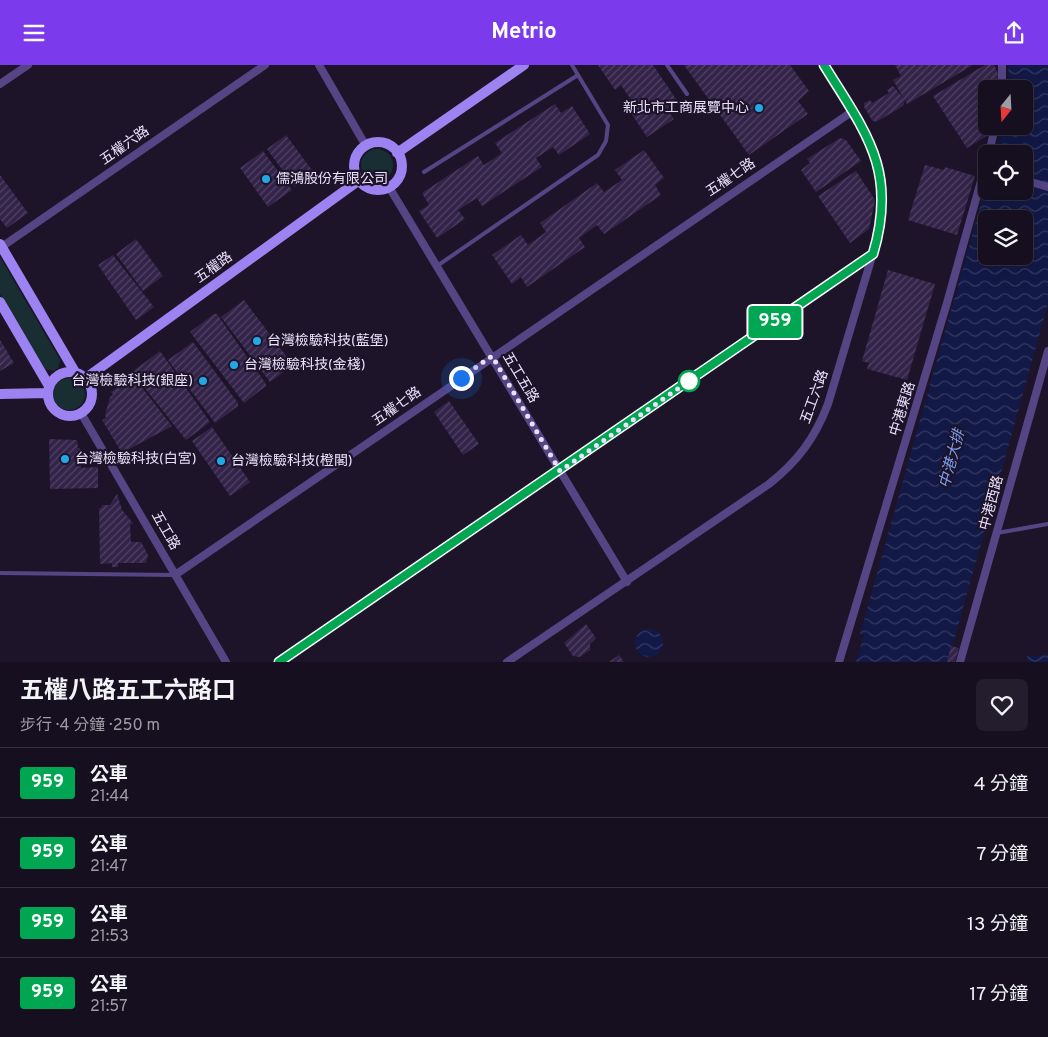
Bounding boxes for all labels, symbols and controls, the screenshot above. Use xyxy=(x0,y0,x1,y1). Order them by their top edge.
icon: menu xyxy=(20,19,48,47)
text: Metrio xyxy=(491,19,557,46)
icon: share xyxy=(1000,19,1028,47)
north arrow xyxy=(978,80,1032,135)
map controls xyxy=(978,80,1033,265)
place label: 新北市工商展覽中心 xyxy=(623,99,749,117)
marker: 新北市工商展覽中心 xyxy=(753,102,765,114)
street label: 五權六路 xyxy=(97,123,153,169)
button: locate xyxy=(978,145,1033,200)
street label: 五權七路 xyxy=(703,155,759,201)
place label: 儒鴻股份有限公司 xyxy=(276,171,388,188)
marker: 儒鴻股份有限公司 xyxy=(260,173,272,185)
button: layers xyxy=(978,210,1033,265)
street label: 五權路 xyxy=(192,249,236,287)
line badge: 959 xyxy=(746,306,804,338)
text: 959 xyxy=(758,310,792,333)
place label: 台灣檢驗科技(藍堡) xyxy=(267,332,389,350)
marker: 台灣檢驗科技(藍堡) xyxy=(251,335,263,347)
street label: 五工五路 xyxy=(498,350,542,406)
place label: 台灣檢驗科技(金棧) xyxy=(244,356,366,374)
marker: 台灣檢驗科技(金棧) xyxy=(228,359,240,371)
your location xyxy=(449,366,474,391)
street label: 五工六路 xyxy=(797,368,833,426)
unlabelled marker xyxy=(678,370,700,392)
place label: 台灣檢驗科技(銀座) xyxy=(71,372,193,390)
marker: 台灣檢驗科技(銀座) xyxy=(197,375,209,387)
street label: 中港東路 xyxy=(887,380,919,438)
street label: 五權七路 xyxy=(369,384,425,430)
water label: 中港大排 xyxy=(936,426,970,490)
place label: 台灣檢驗科技(白宮) xyxy=(75,450,197,468)
place label: 台灣檢驗科技(橙閣) xyxy=(231,452,353,470)
marker: 台灣檢驗科技(白宮) xyxy=(59,453,71,465)
marker: 台灣檢驗科技(橙閣) xyxy=(215,455,227,467)
street label: 中港西路 xyxy=(977,474,1007,532)
street label: 五工路 xyxy=(147,509,183,553)
text: 五權八路五工六路口 xyxy=(20,677,236,707)
button: heart xyxy=(976,679,1028,731)
text: 步行 · 4 分鐘 · 250 m xyxy=(20,716,160,736)
text: 公車 xyxy=(90,763,128,787)
text: 959 xyxy=(31,771,64,794)
text: 4 分鐘 xyxy=(974,773,1028,797)
text: 21:44 xyxy=(90,787,129,807)
text: 公車 xyxy=(90,833,128,857)
text: 959 xyxy=(31,841,64,864)
text: 7 分鐘 xyxy=(976,843,1028,867)
text: 21:47 xyxy=(90,857,128,877)
text: 公車 xyxy=(90,903,128,927)
text: 959 xyxy=(31,911,64,934)
text: 13 分鐘 xyxy=(967,913,1028,937)
text: 21:53 xyxy=(90,927,129,947)
text: 公車 xyxy=(90,973,128,997)
text: 959 xyxy=(31,981,64,1004)
text: 17 分鐘 xyxy=(969,983,1028,1007)
text: 21:57 xyxy=(90,997,128,1017)

